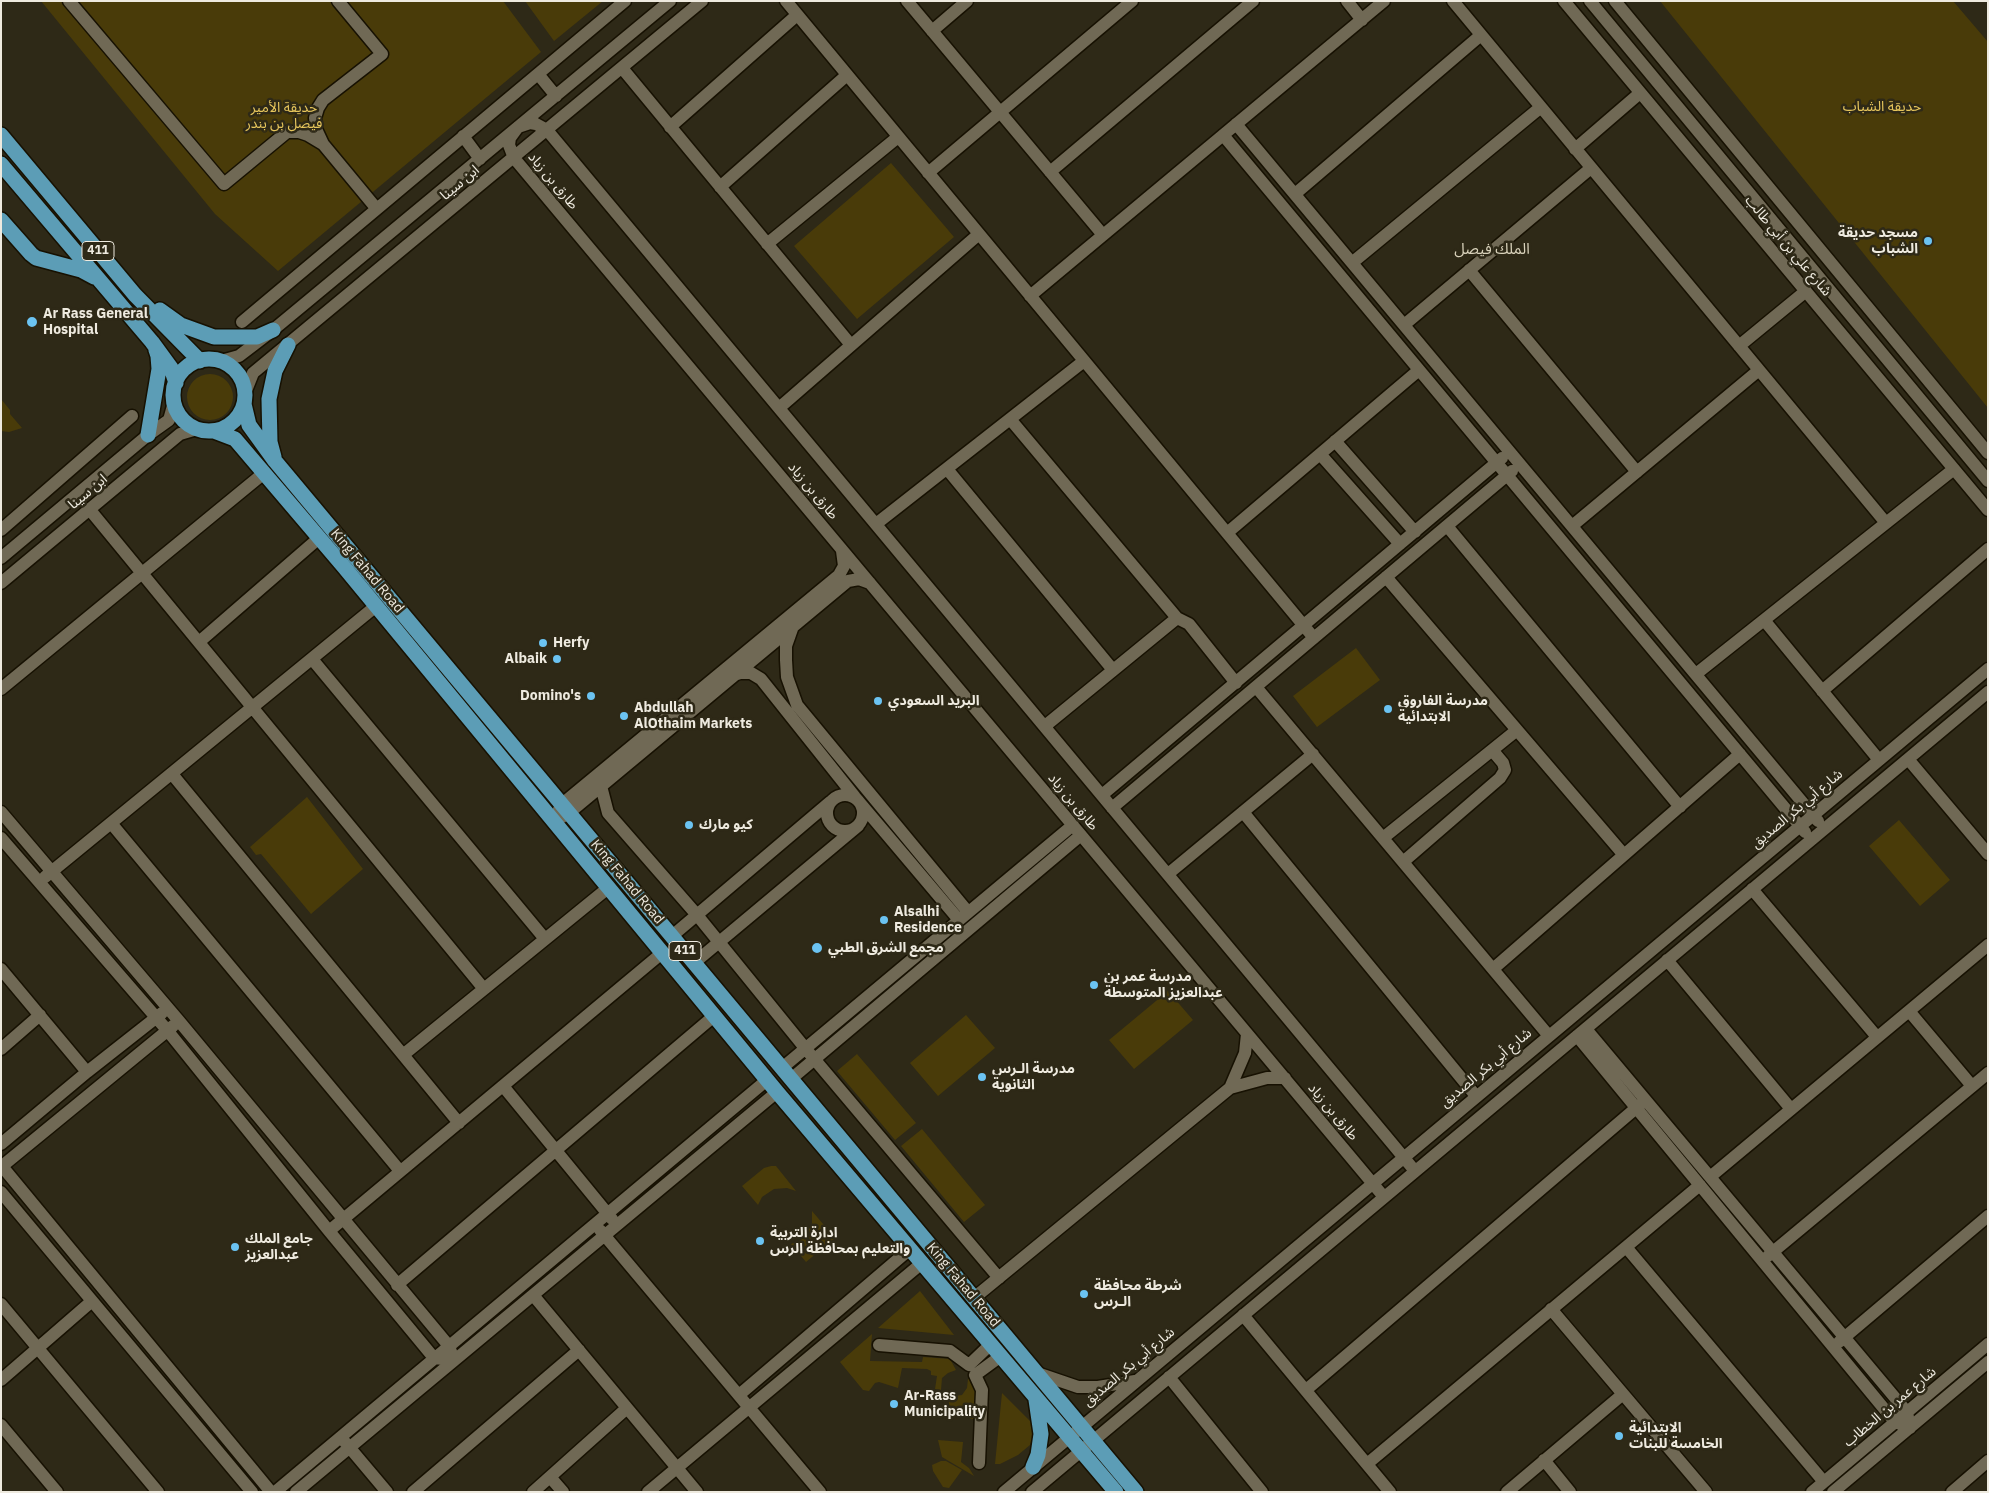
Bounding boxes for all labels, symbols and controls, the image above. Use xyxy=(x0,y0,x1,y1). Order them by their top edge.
park label: حديقة الشباب xyxy=(1843,99,1921,115)
park label: حديقة الأمير فيصل بن بندر xyxy=(246,100,322,132)
street label: طارق بن زياد xyxy=(524,149,582,213)
street label: ابن سينا xyxy=(437,162,483,204)
street label: شارع علي بن أبي طالب xyxy=(1741,192,1835,300)
place label: مسجد حديقة الشباب xyxy=(1838,225,1918,258)
marker: مسجد حديقة الشباب xyxy=(1922,235,1934,247)
district label: الملك فيصل xyxy=(1454,241,1530,259)
road number: 411 xyxy=(82,242,114,260)
place label: Ar Rass General Hospital xyxy=(43,306,148,338)
marker: Ar Rass General Hospital xyxy=(25,315,39,329)
street label: طارق بن زياد xyxy=(784,459,842,523)
street label: ابن سينا xyxy=(65,471,111,513)
street label: King Fahad Road xyxy=(327,525,407,617)
place label: Herfy xyxy=(553,635,589,651)
marker: Herfy xyxy=(537,637,549,649)
place label: Albaik xyxy=(505,651,547,667)
marker: Albaik xyxy=(551,653,563,665)
place label: Domino's xyxy=(520,688,581,704)
marker: Domino's xyxy=(585,690,597,702)
place label: البريد السعودي xyxy=(888,693,980,709)
place label: مدرسة الفاروق الابتدائية xyxy=(1398,693,1488,726)
marker: البريد السعودي xyxy=(872,695,884,707)
place label: Abdullah AlOthaim Markets xyxy=(634,700,752,732)
marker: مدرسة الفاروق الابتدائية xyxy=(1382,703,1394,715)
marker: Abdullah AlOthaim Markets xyxy=(618,710,630,722)
street label: شارع أبي بكر الصديق xyxy=(1748,766,1846,852)
street label: طارق بن زياد xyxy=(1044,770,1102,834)
place label: كيو مارك xyxy=(699,817,753,833)
marker: كيو مارك xyxy=(683,819,695,831)
street label: King Fahad Road xyxy=(587,836,667,928)
place label: Alsalhi Residence xyxy=(894,904,962,936)
marker: Alsalhi Residence xyxy=(878,914,890,926)
place label: مجمع الشرق الطبي xyxy=(828,940,944,956)
road number: 411 xyxy=(669,941,701,960)
marker: مجمع الشرق الطبي xyxy=(810,941,824,955)
place label: مدرسة عمر بن عبدالعزيز المتوسطة xyxy=(1104,969,1223,1002)
marker: مدرسة عمر بن عبدالعزيز المتوسطة xyxy=(1088,979,1100,991)
street label: شارع أبي بكر الصديق xyxy=(1437,1025,1535,1111)
place label: مدرسة الـرس الثانوية xyxy=(992,1061,1075,1094)
marker: مدرسة الـرس الثانوية xyxy=(976,1071,988,1083)
street label: طارق بن زياد xyxy=(1304,1080,1362,1144)
place label: ادارة التربية والتعليم بمحافظة الرس xyxy=(770,1225,910,1258)
place label: جامع الملك عبدالعزيز xyxy=(245,1231,313,1264)
marker: ادارة التربية والتعليم بمحافظة الرس xyxy=(754,1235,766,1247)
street label: King Fahad Road xyxy=(923,1239,1003,1331)
marker: جامع الملك عبدالعزيز xyxy=(229,1241,241,1253)
place label: شرطة محافظة الـرس xyxy=(1094,1278,1182,1310)
marker: شرطة محافظة الـرس xyxy=(1078,1288,1090,1300)
street label: شارع أبي بكر الصديق xyxy=(1080,1324,1178,1410)
street label: شارع عمر بن الخطاب xyxy=(1840,1363,1940,1451)
place label: Ar-Rass Municipality xyxy=(904,1388,985,1420)
marker: Ar-Rass Municipality xyxy=(888,1398,900,1410)
place label: الابتدائية الخامسة للبنات xyxy=(1629,1420,1723,1452)
marker: الابتدائية الخامسة للبنات xyxy=(1613,1430,1625,1442)

